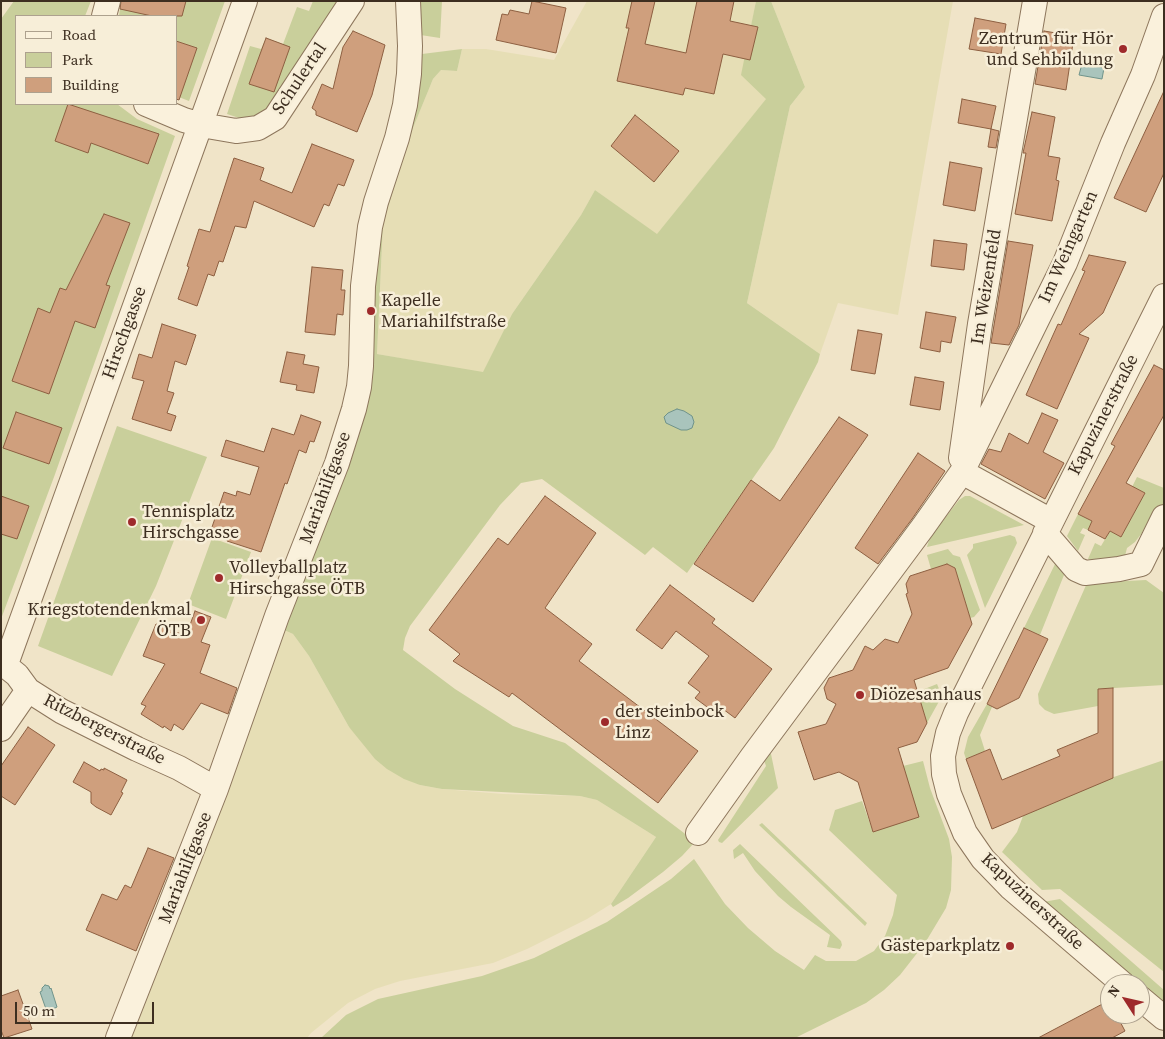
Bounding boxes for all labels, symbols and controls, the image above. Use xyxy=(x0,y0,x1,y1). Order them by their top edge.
legend xyxy=(15,15,178,105)
text: Road xyxy=(62,24,96,45)
place label: Zentrum für Hör und Sehbildung xyxy=(979,28,1113,70)
street label: Schulertal xyxy=(268,39,332,119)
marker: Zentrum für Hör und Sehbildung xyxy=(1117,43,1129,55)
text: Park xyxy=(62,49,93,70)
text: Building xyxy=(62,74,119,95)
street label: Im Weingarten xyxy=(1035,188,1103,306)
street label: Im Weizenfeld xyxy=(967,228,1007,346)
street label: Hirschgasse xyxy=(98,284,152,382)
place label: Kapelle Mariahilfstraße xyxy=(381,290,506,332)
marker: Kapelle Mariahilfstraße xyxy=(365,305,377,317)
street label: Kapuzinerstraße xyxy=(1064,351,1144,479)
street label: Mariahilfgasse xyxy=(296,429,356,547)
place label: Tennisplatz Hirschgasse xyxy=(142,501,239,544)
marker: Tennisplatz Hirschgasse xyxy=(126,516,138,528)
place label: Volleyballplatz Hirschgasse ÖTB xyxy=(229,557,365,600)
marker: Volleyballplatz Hirschgasse ÖTB xyxy=(213,572,225,584)
place label: Kriegstotendenkmal ÖTB xyxy=(27,599,191,642)
marker: Kriegstotendenkmal ÖTB xyxy=(195,614,207,626)
place label: Diözesanhaus xyxy=(870,684,981,706)
marker: Diözesanhaus xyxy=(854,689,866,701)
street label: Ritzbergerstraße xyxy=(39,690,169,770)
place label: der steinbock Linz xyxy=(615,701,724,744)
marker: der steinbock Linz xyxy=(599,716,611,728)
street label: Mariahilfgasse xyxy=(155,809,217,927)
street label: Kapuzinerstraße xyxy=(976,849,1088,955)
place label: Gästeparkplatz xyxy=(881,935,1000,957)
marker: Gästeparkplatz xyxy=(1004,940,1016,952)
north arrow xyxy=(1100,974,1150,1024)
text: N xyxy=(1102,981,1125,1001)
scale bar xyxy=(18,992,156,1024)
text: 50 m xyxy=(23,1000,55,1021)

